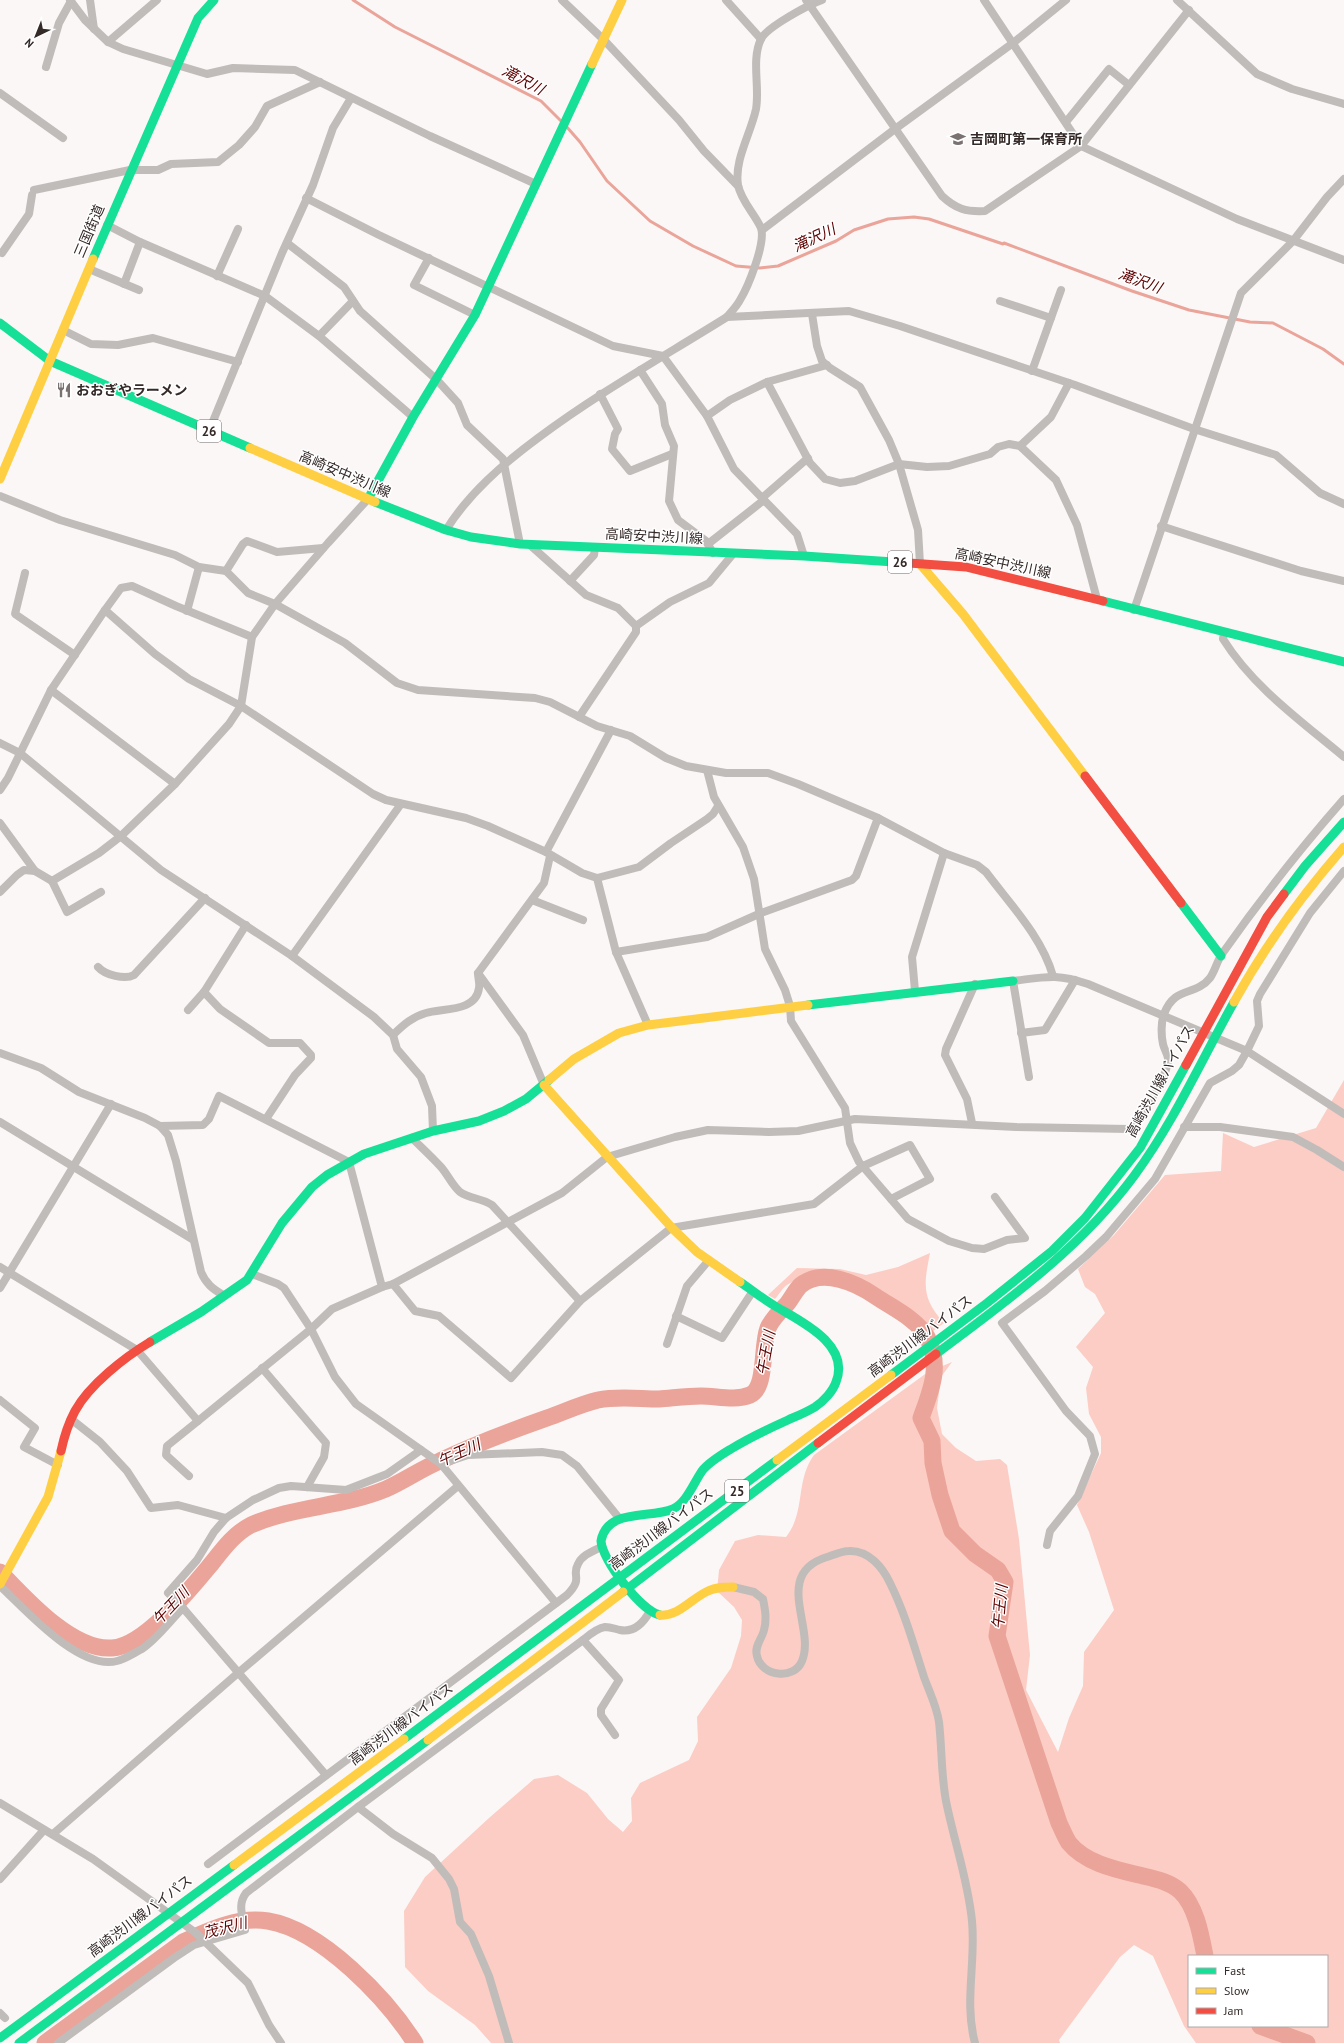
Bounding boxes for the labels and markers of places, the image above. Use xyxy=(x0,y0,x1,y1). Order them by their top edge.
school or university icon: 吉岡町第一保育所 xyxy=(949,130,967,148)
place label: 吉岡町第一保育所 xyxy=(970,130,1082,148)
restaurant icon: おおぎやラーメン xyxy=(55,381,73,399)
place label: おおぎやラーメン xyxy=(76,381,187,399)

